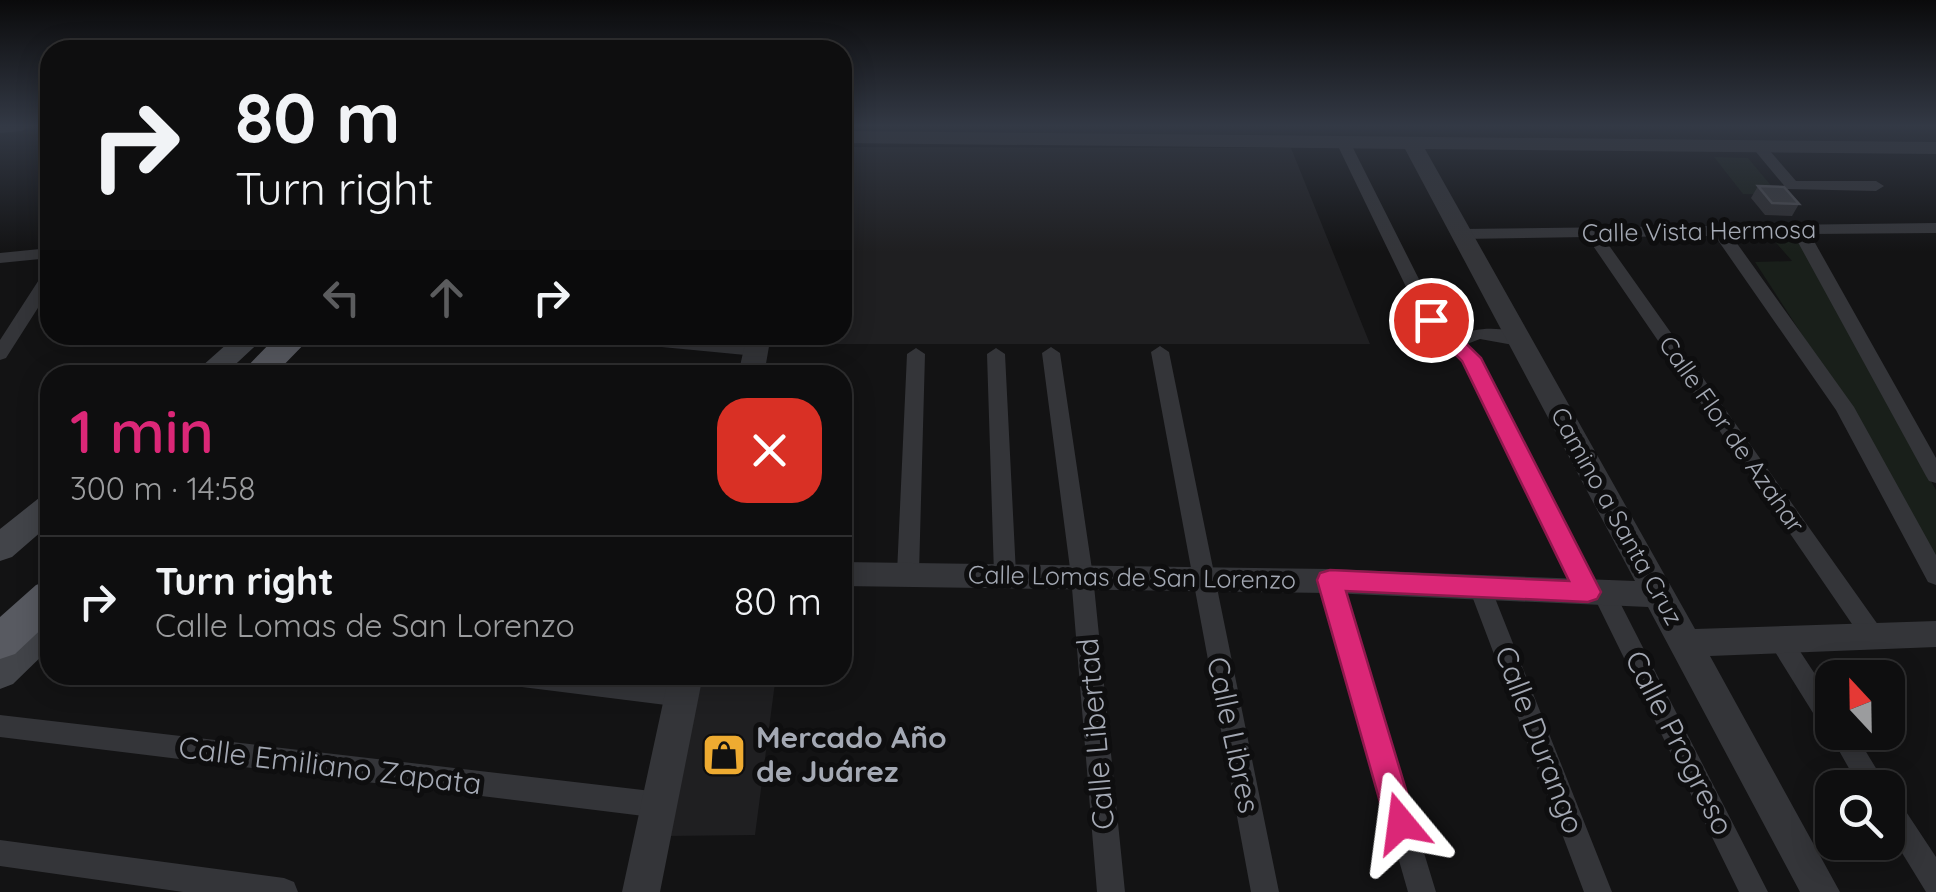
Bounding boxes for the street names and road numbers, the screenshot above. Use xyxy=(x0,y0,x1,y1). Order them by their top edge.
street label: Calle Vista Hermosa xyxy=(1581,213,1817,248)
street label: Calle Flor de Azahar xyxy=(1653,329,1812,538)
street label: Camino a Santa Cruz xyxy=(1545,401,1690,630)
street label: Calle Lomas de San Lorenzo xyxy=(968,558,1296,595)
street label: Calle Libertad xyxy=(1068,637,1122,831)
street label: Calle Durango xyxy=(1487,640,1593,839)
street label: Calle Progreso xyxy=(1617,644,1743,841)
street label: Calle Libres xyxy=(1199,653,1269,816)
street label: Calle Emiliano Zapata xyxy=(177,728,484,802)

